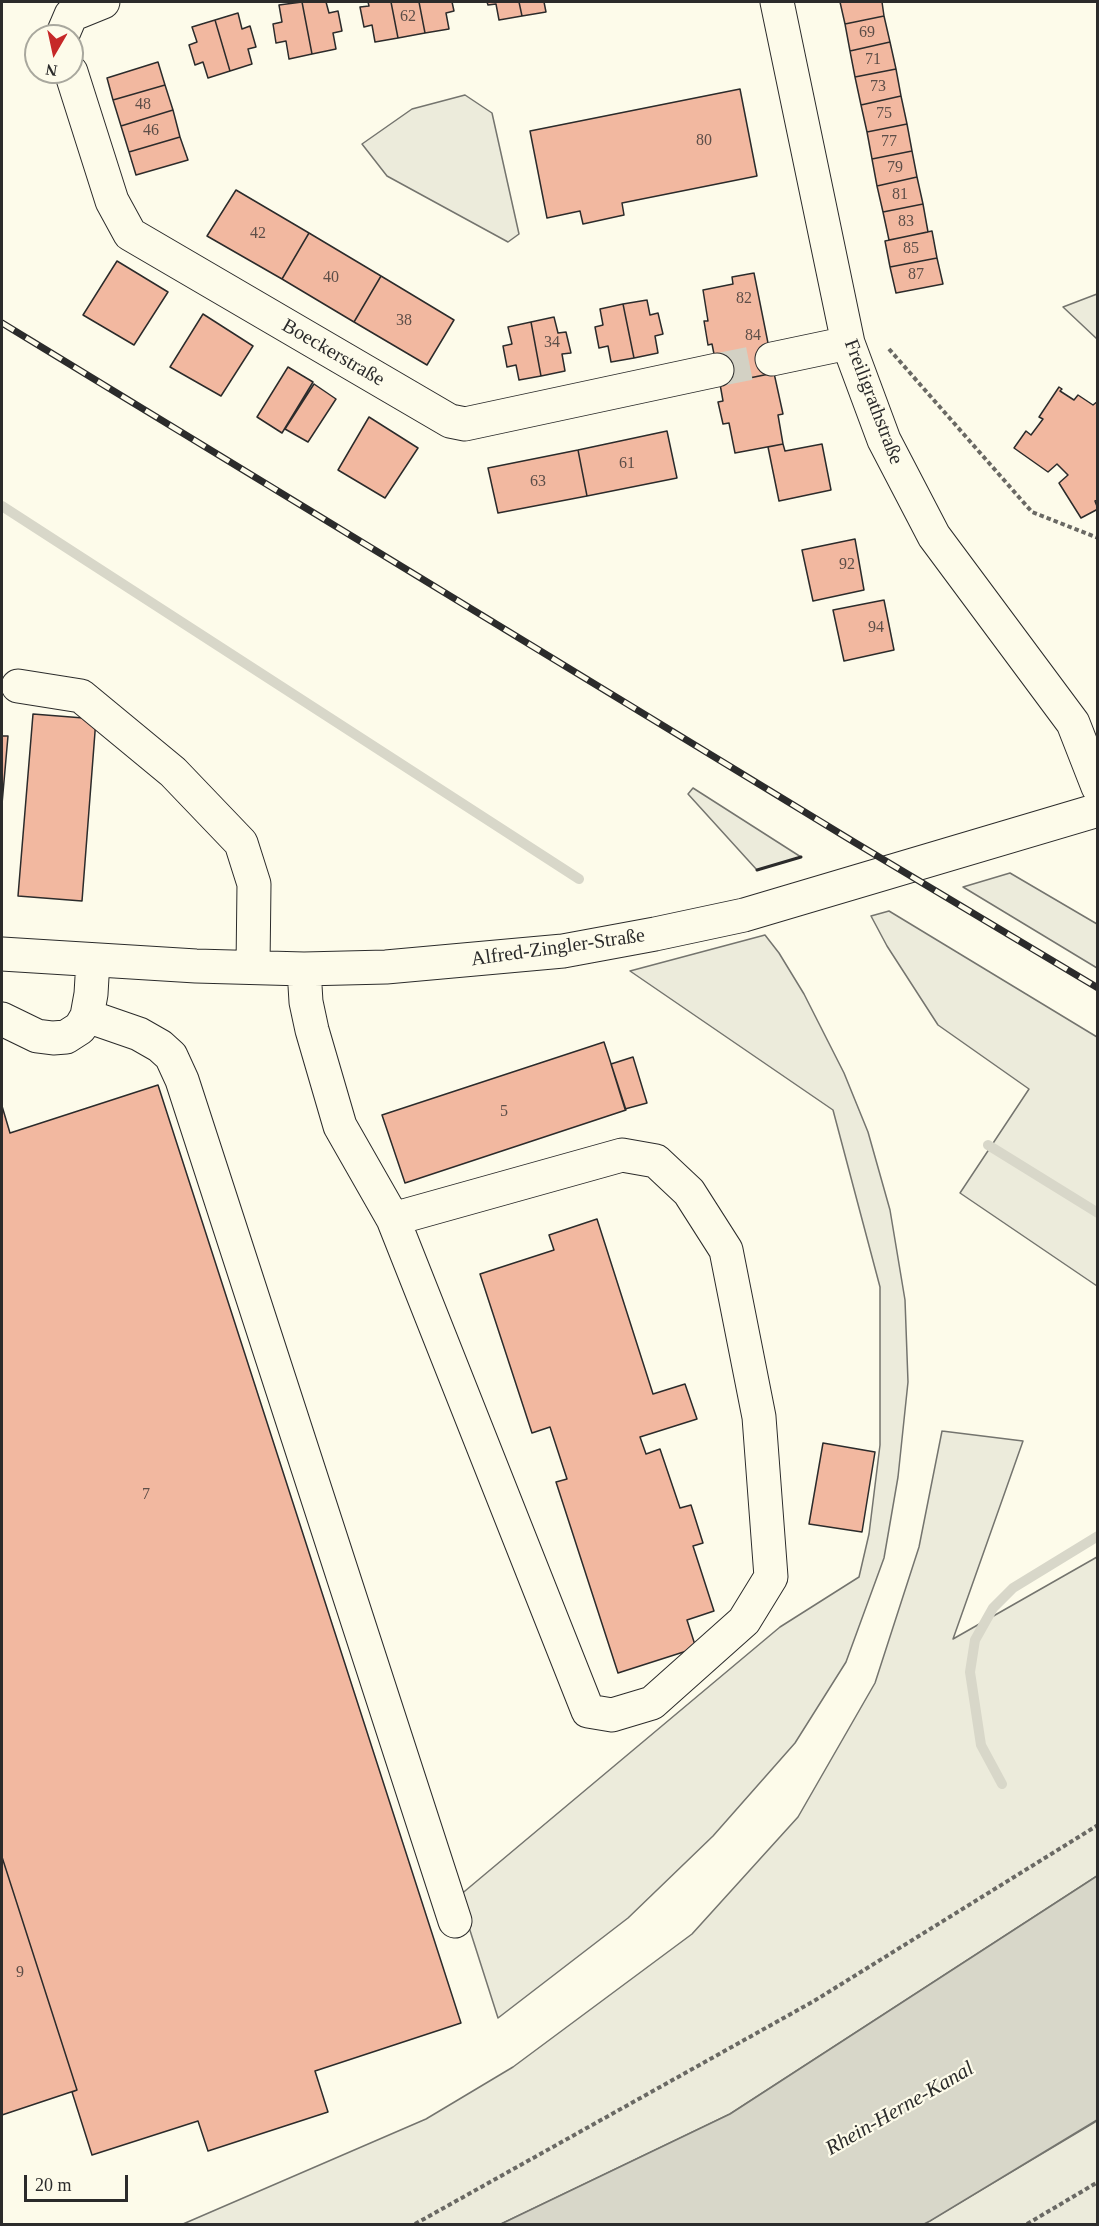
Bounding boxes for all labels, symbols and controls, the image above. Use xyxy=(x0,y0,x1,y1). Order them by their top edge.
house number: 62 xyxy=(400,7,416,27)
house number: 69 xyxy=(859,23,875,43)
north arrow xyxy=(24,24,84,84)
house number: 71 xyxy=(865,50,881,70)
text: N xyxy=(44,61,58,80)
house number: 73 xyxy=(870,77,886,97)
house number: 48 xyxy=(135,95,151,115)
house number: 75 xyxy=(876,104,892,124)
house number: 46 xyxy=(143,121,159,141)
house number: 80 xyxy=(696,131,712,151)
house number: 77 xyxy=(881,132,897,152)
house number: 79 xyxy=(887,158,903,178)
house number: 81 xyxy=(892,185,908,205)
house number: 83 xyxy=(898,212,914,232)
house number: 42 xyxy=(250,224,266,244)
house number: 85 xyxy=(903,239,919,259)
house number: 87 xyxy=(908,265,924,285)
house number: 40 xyxy=(323,268,339,288)
house number: 82 xyxy=(736,289,752,309)
house number: 38 xyxy=(396,311,412,331)
street label: Boeckerstraße xyxy=(277,314,389,392)
house number: 84 xyxy=(745,326,761,346)
house number: 34 xyxy=(544,333,560,353)
street label: Freiligrathstraße xyxy=(838,336,908,468)
house number: 61 xyxy=(619,454,635,474)
house number: 63 xyxy=(530,472,546,492)
house number: 92 xyxy=(839,555,855,575)
house number: 94 xyxy=(868,618,884,638)
street label: Alfred-Zingler-Straße xyxy=(470,924,646,972)
house number: 5 xyxy=(500,1102,508,1122)
house number: 7 xyxy=(142,1485,150,1505)
house number: 9 xyxy=(16,1963,24,1983)
water label: Rhein-Herne-Kanal xyxy=(821,2056,979,2162)
scale bar xyxy=(27,2163,130,2201)
text: 20 m xyxy=(35,2175,72,2195)

